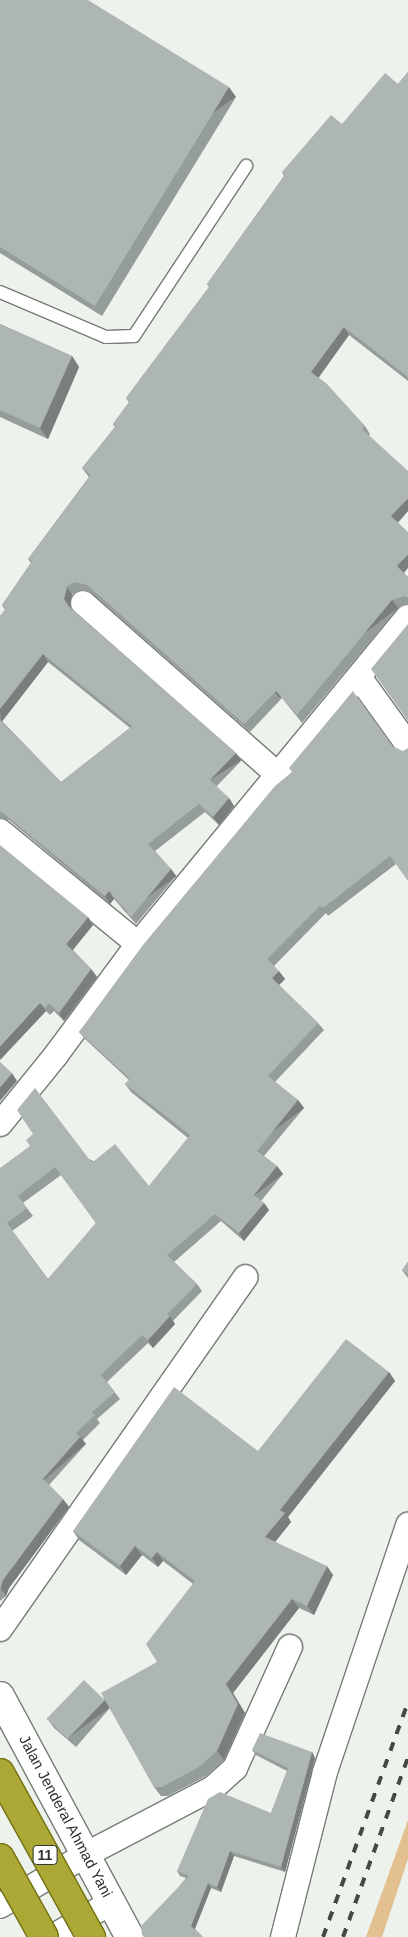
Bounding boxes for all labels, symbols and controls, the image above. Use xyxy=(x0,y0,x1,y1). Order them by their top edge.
street label: Jalan Jenderal Ahmad Yani xyxy=(15,1731,117,1901)
road number: 11 xyxy=(32,1844,58,1866)

